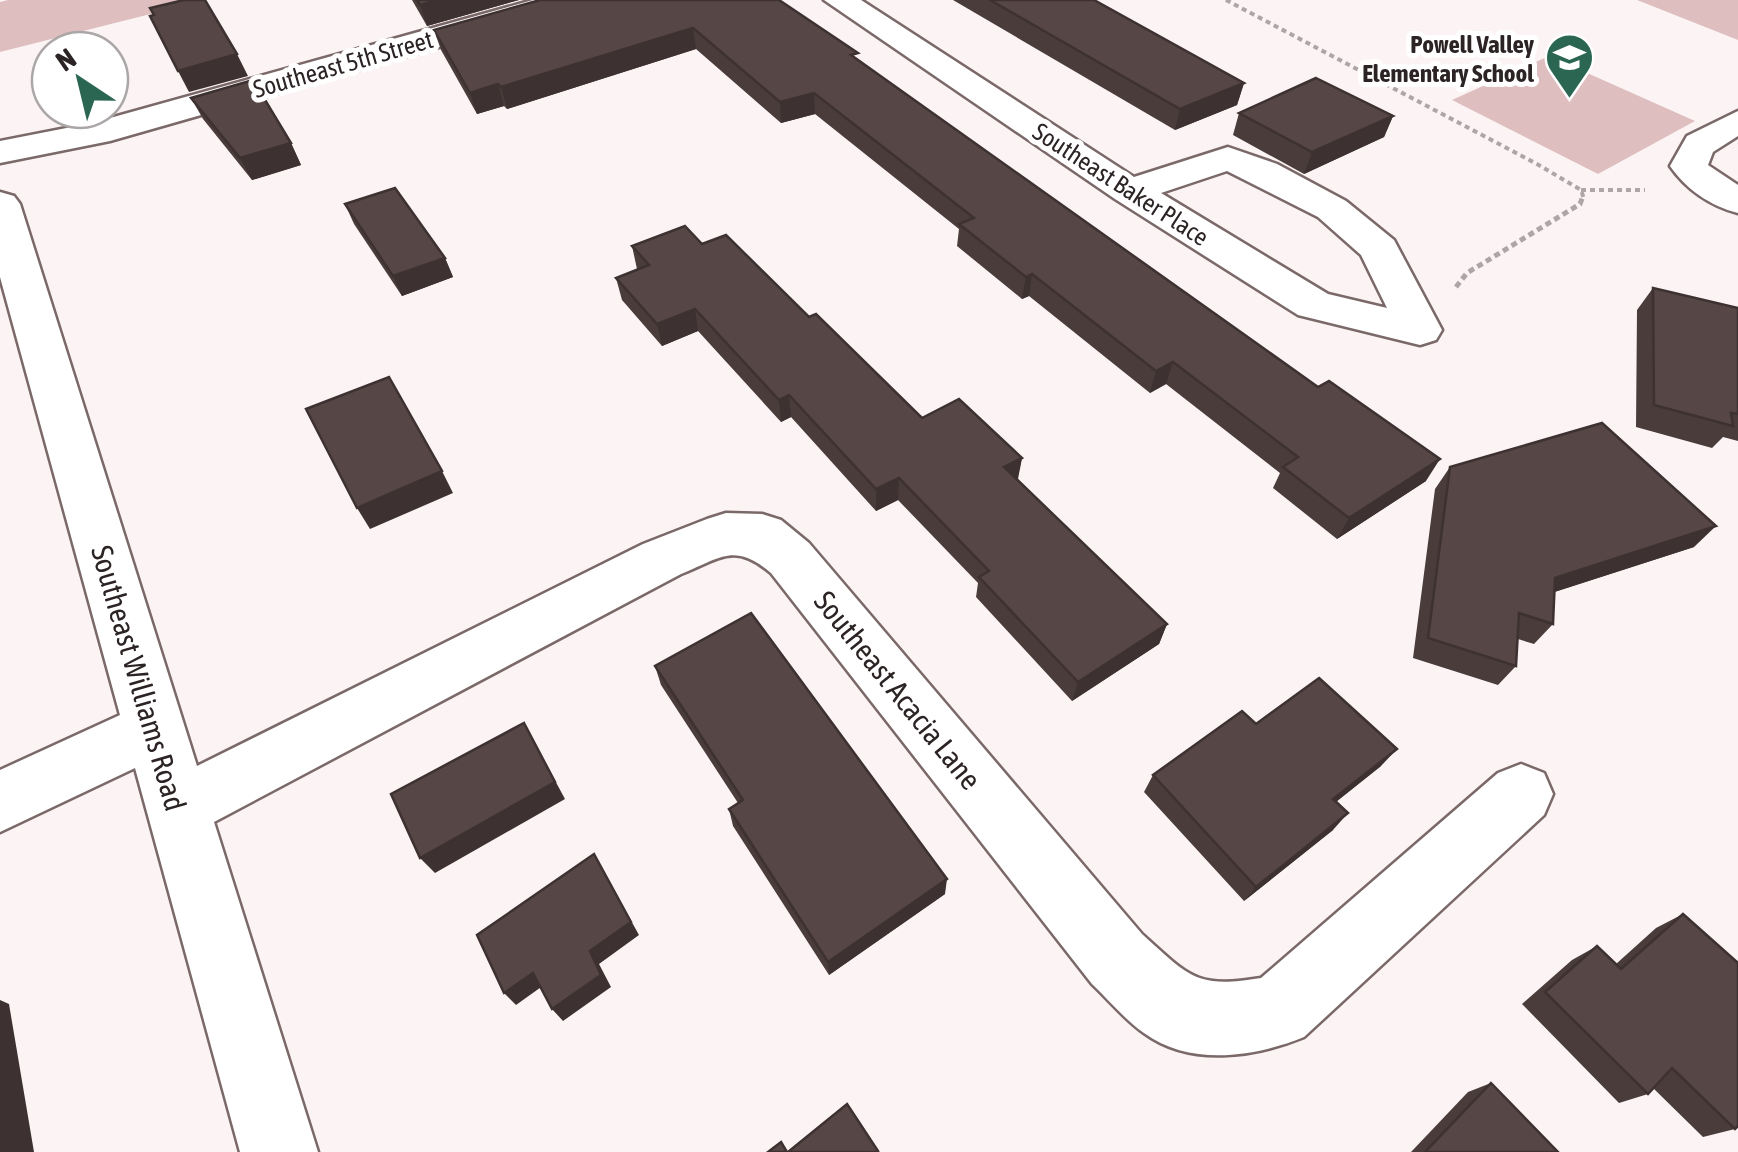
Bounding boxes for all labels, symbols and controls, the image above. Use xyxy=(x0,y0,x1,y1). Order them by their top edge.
street label: Southeast 5th Street xyxy=(250,25,436,103)
north arrow xyxy=(30,30,130,130)
place label: Powell Valley Elementary School xyxy=(1362,30,1535,87)
school or university icon: Powell Valley Elementary School xyxy=(1543,32,1595,100)
text: N xyxy=(50,42,82,77)
street label: Southeast Baker Place xyxy=(1028,117,1214,251)
street label: Southeast Williams Road xyxy=(85,541,193,815)
street label: Southeast Acacia Lane xyxy=(808,584,988,796)

